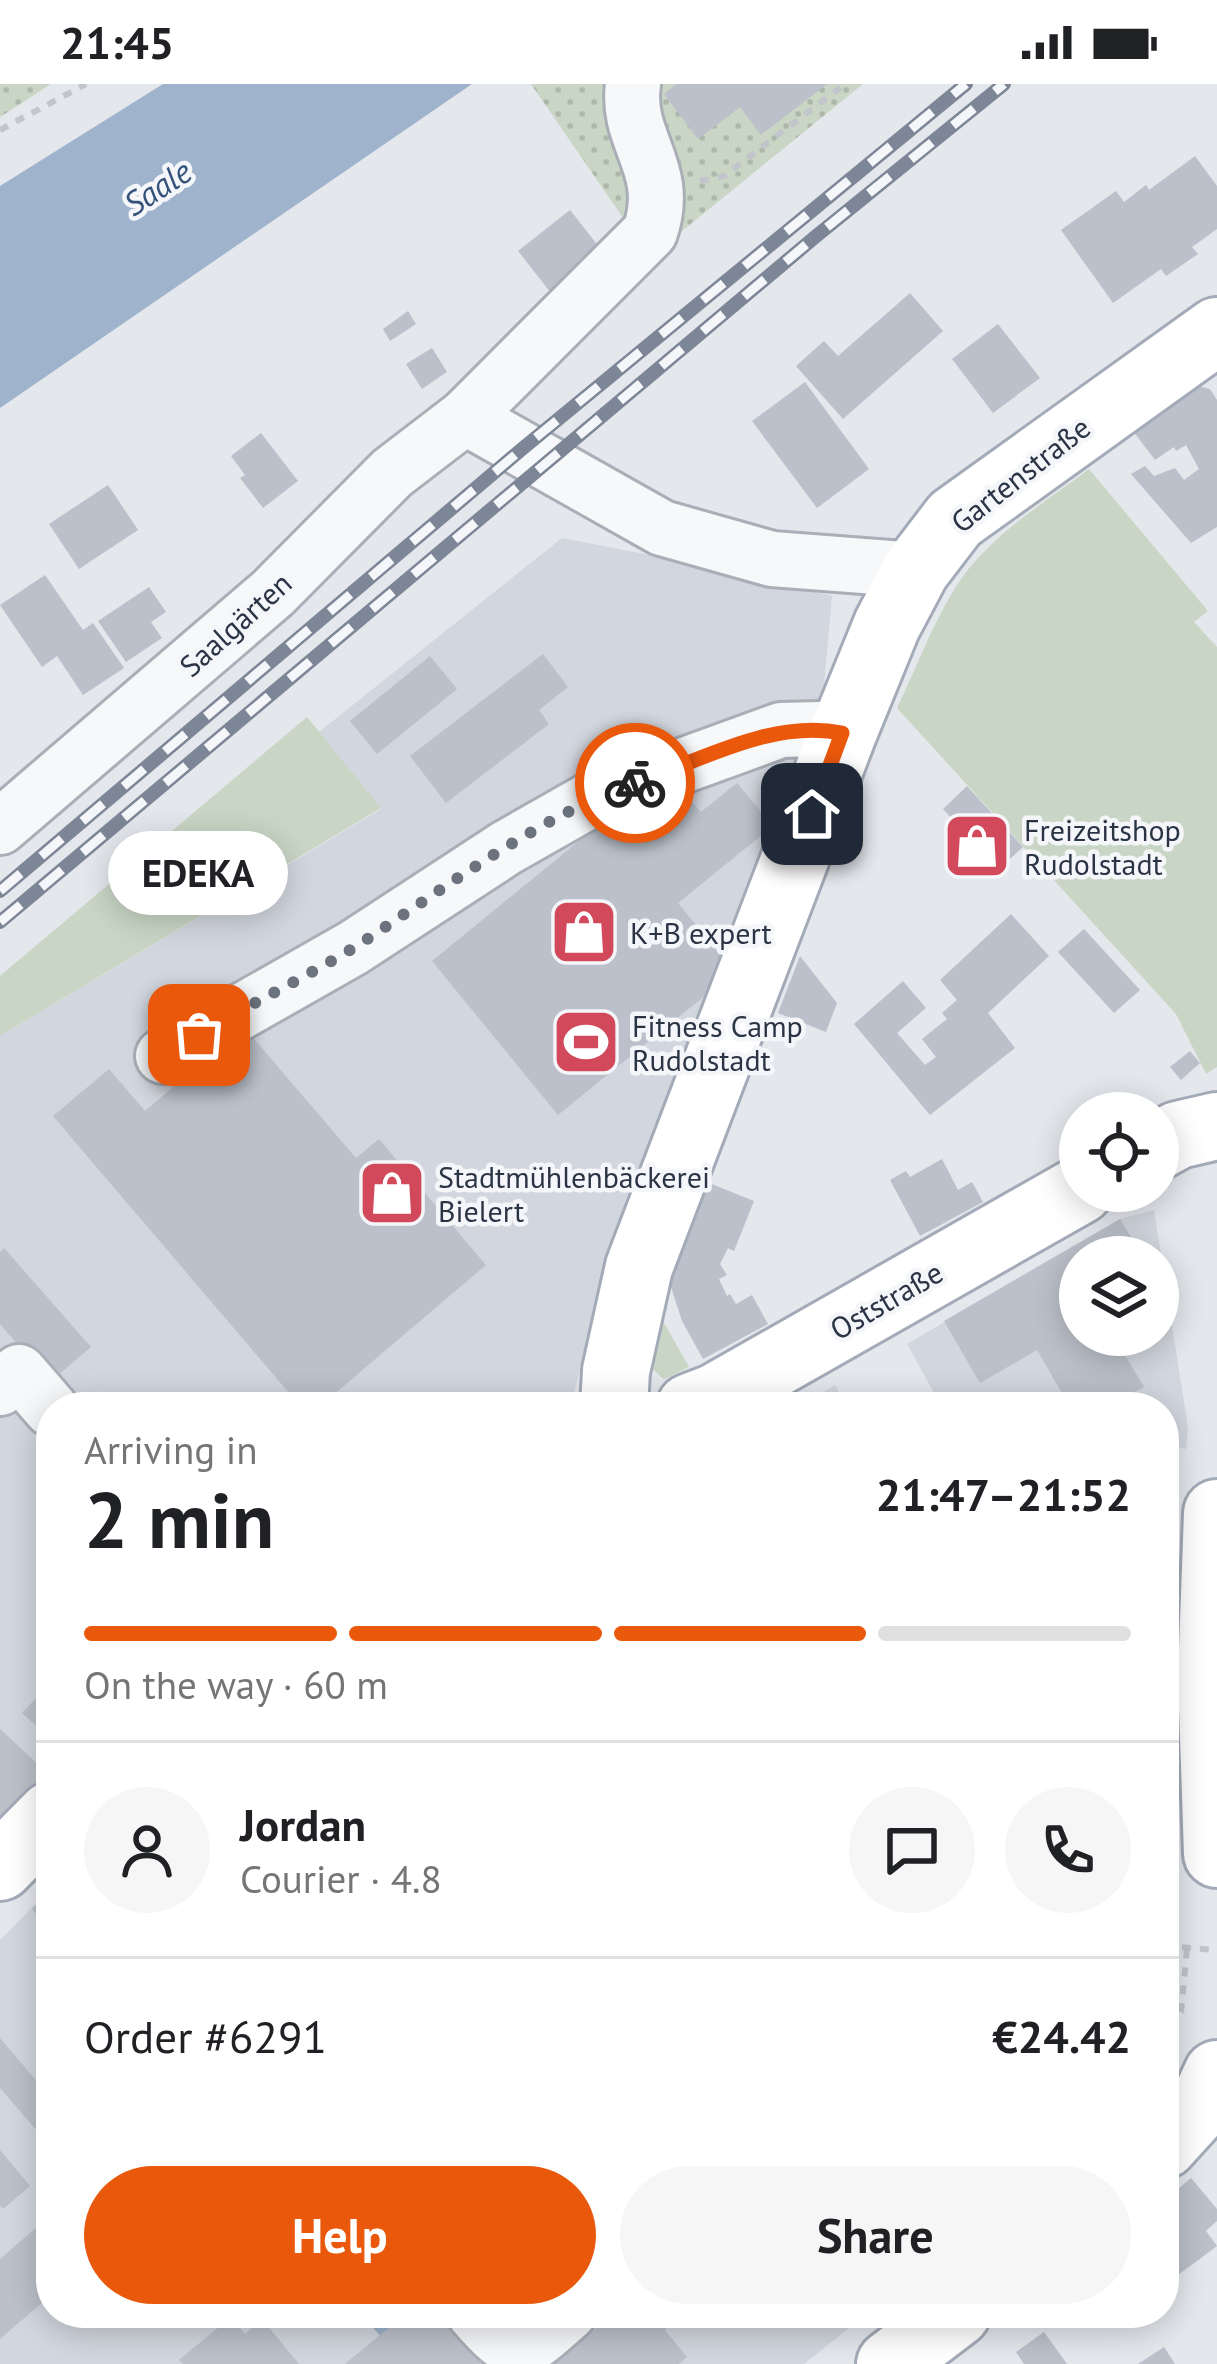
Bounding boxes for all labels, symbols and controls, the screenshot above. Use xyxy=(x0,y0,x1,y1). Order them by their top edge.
text: 21:45 xyxy=(60,13,174,71)
water label: Saale xyxy=(115,149,200,225)
street label: Gartenstraße xyxy=(942,407,1098,541)
street label: Saalgärten xyxy=(171,563,299,685)
courier xyxy=(575,723,695,843)
icon: bike xyxy=(602,750,668,816)
pin xyxy=(761,763,863,865)
icon: home xyxy=(779,781,845,847)
place label: Freizeitshop Rudolstadt xyxy=(1024,810,1181,883)
shop icon: Freizeitshop Rudolstadt xyxy=(942,811,1012,881)
callout: EDEKA xyxy=(109,831,289,915)
text: EDEKA xyxy=(142,847,254,898)
shop icon: K+B expert xyxy=(549,897,619,967)
place label: K+B expert xyxy=(630,913,772,952)
pin xyxy=(148,984,250,1086)
icon: bag xyxy=(166,1002,232,1068)
place label: Fitness Camp Rudolstadt xyxy=(632,1006,803,1079)
sports icon: Fitness Camp Rudolstadt xyxy=(551,1007,621,1077)
map controls xyxy=(1059,1092,1179,1356)
button: locate xyxy=(1059,1092,1179,1212)
place label: Stadtmühlenbäckerei Bielert xyxy=(438,1157,710,1230)
shop icon: Stadtmühlenbäckerei Bielert xyxy=(357,1158,427,1228)
button: layers xyxy=(1059,1236,1179,1356)
street label: Oststraße xyxy=(822,1252,950,1348)
text: Arriving in xyxy=(84,1424,258,1475)
text: 21:47–21:52 xyxy=(876,1465,1131,1523)
text: 2 min xyxy=(84,1469,274,1570)
text: On the way · 60 m xyxy=(84,1659,388,1710)
button: person xyxy=(84,1787,210,1913)
button: chat xyxy=(849,1787,975,1913)
button: phone xyxy=(1005,1787,1131,1913)
text: Jordan xyxy=(240,1795,366,1853)
text: Courier · 4.8 xyxy=(240,1853,442,1904)
text: Order #6291 xyxy=(84,2007,327,2065)
text: €24.42 xyxy=(992,2007,1131,2065)
button: Help xyxy=(84,2166,596,2304)
button: Share xyxy=(620,2166,1131,2304)

